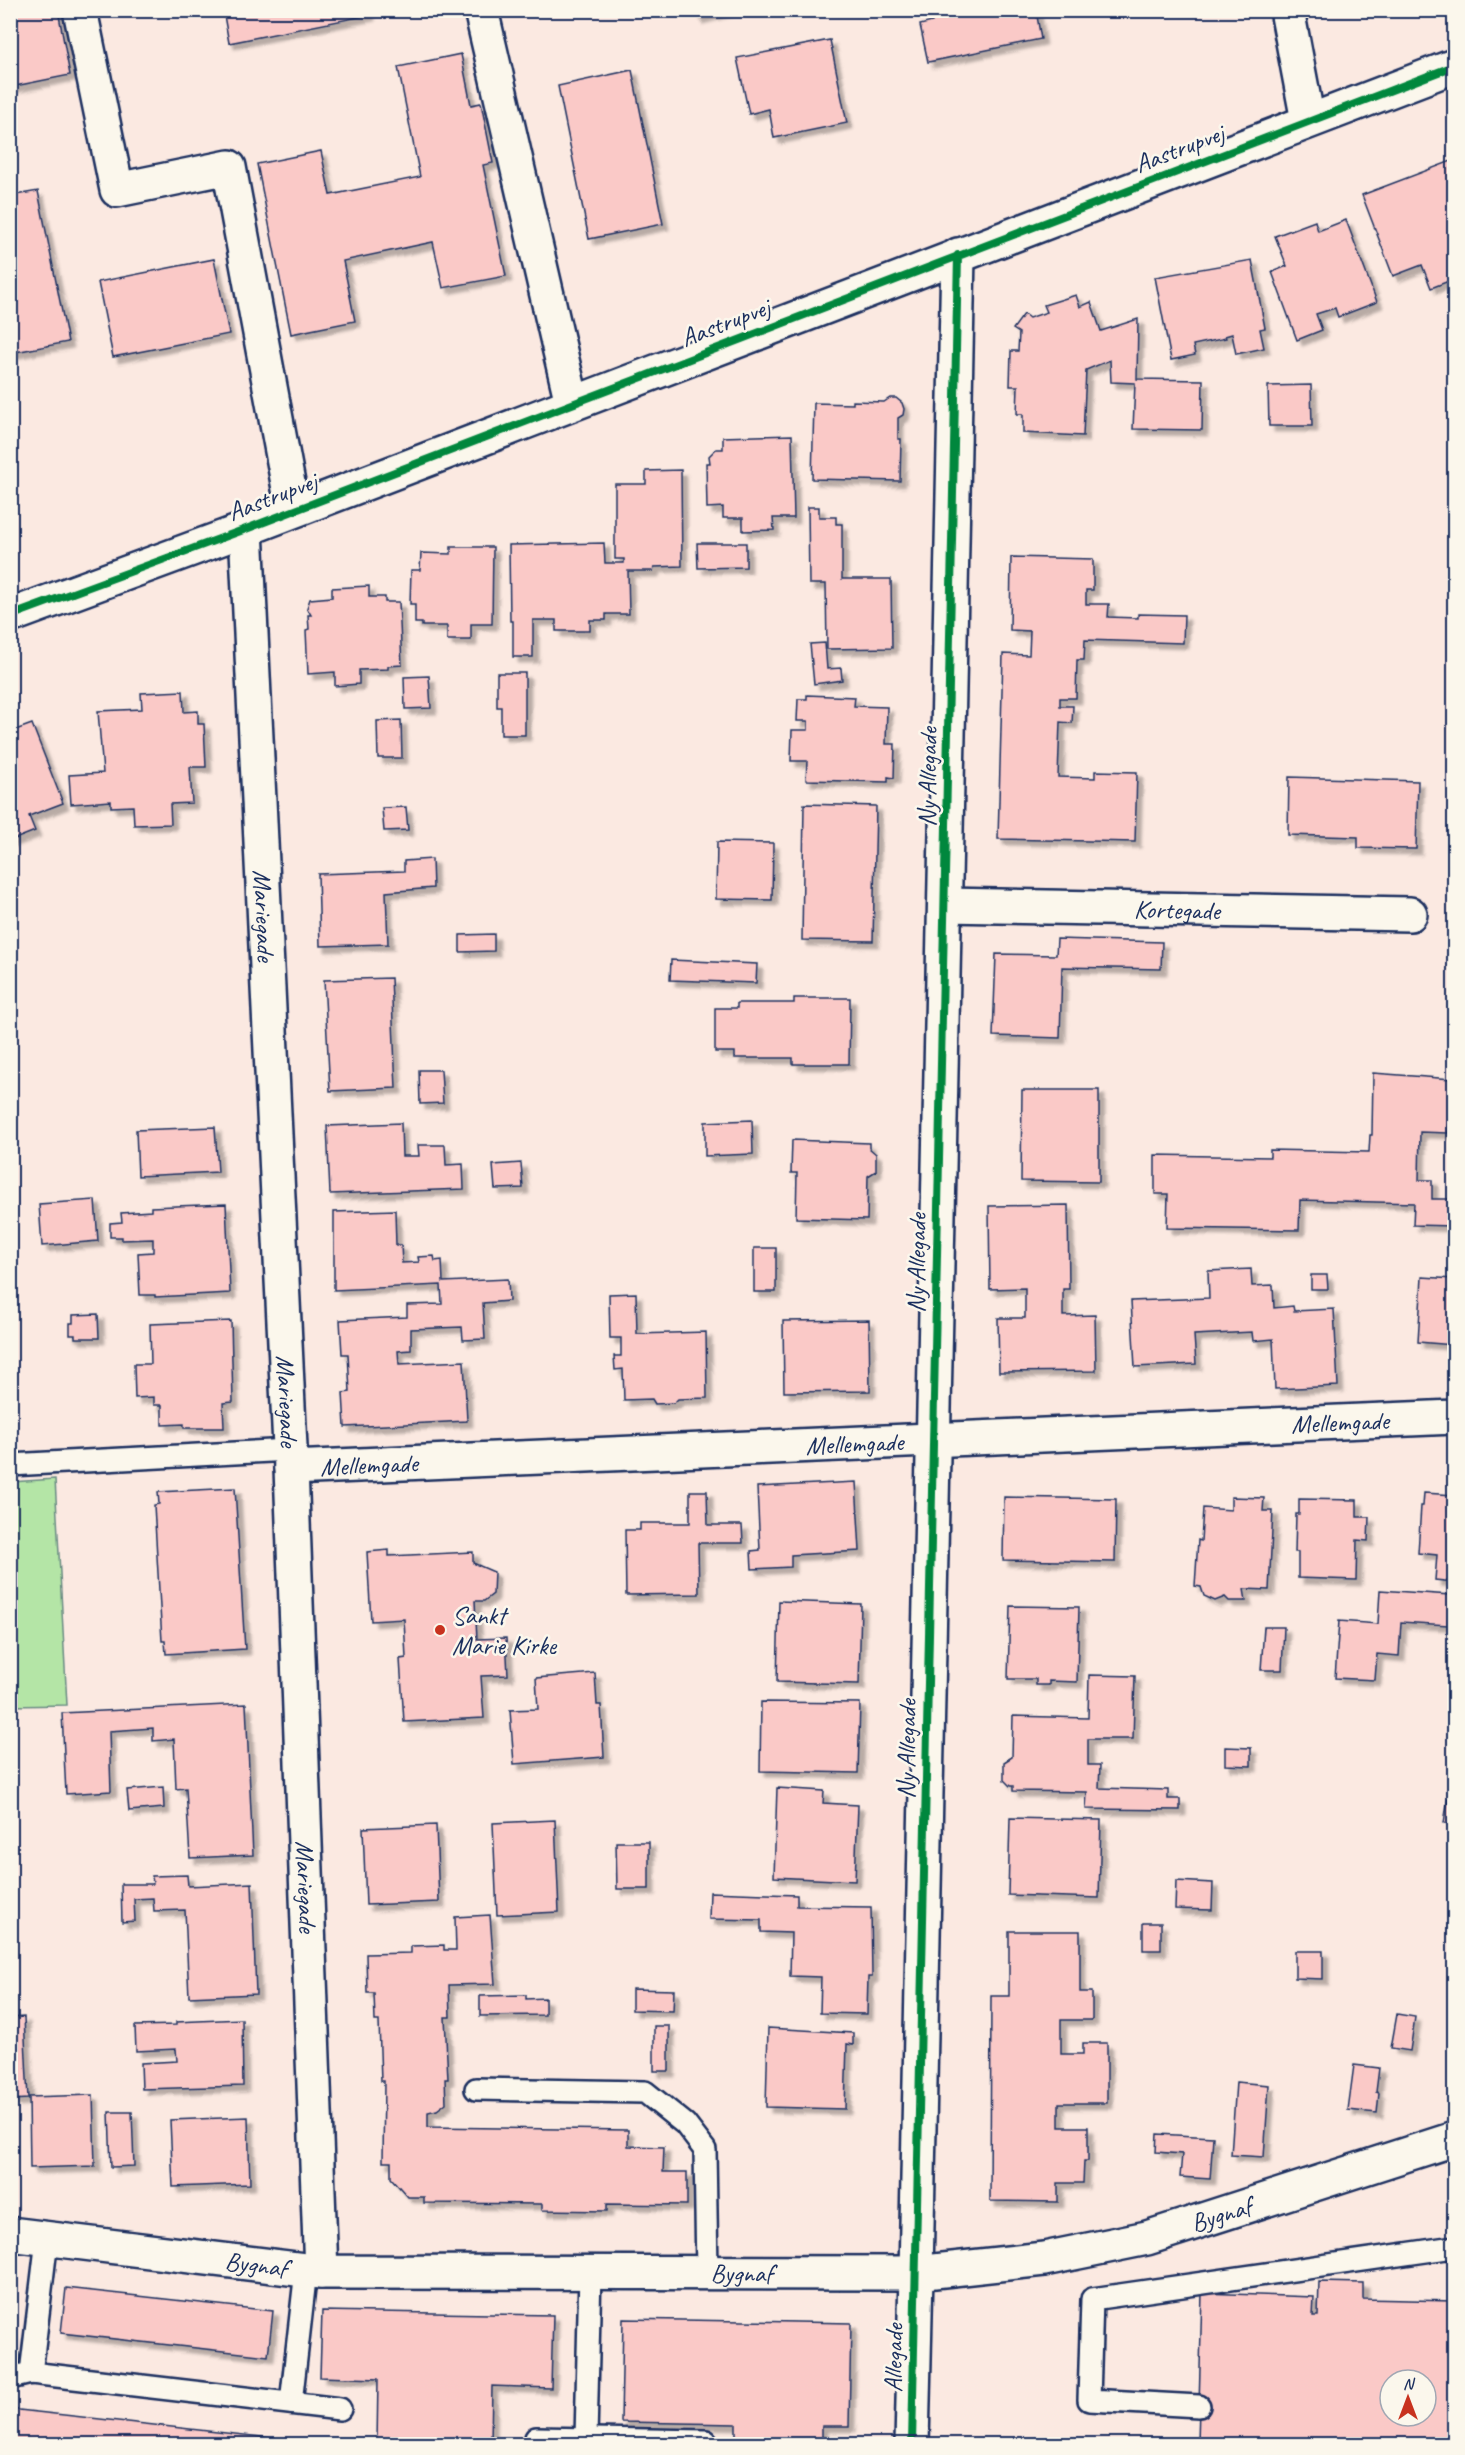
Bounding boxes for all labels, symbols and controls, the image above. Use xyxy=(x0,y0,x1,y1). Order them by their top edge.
street label: Aastrupvej xyxy=(1130,115,1231,181)
street label: Aastrupvej xyxy=(676,289,777,355)
street label: Aastrupvej xyxy=(223,463,324,529)
street label: Ny Allegade xyxy=(910,725,945,827)
street label: Mariegade xyxy=(245,869,283,964)
street label: Kortegade xyxy=(1134,893,1223,927)
street label: Ny Allegade xyxy=(899,1211,934,1313)
street label: Mariegade xyxy=(269,1354,306,1449)
street label: Mellemgade xyxy=(1290,1404,1392,1441)
street label: Mellemgade xyxy=(805,1425,907,1462)
street label: Mellemgade xyxy=(319,1446,421,1484)
place label: Sankt Marie Kirke xyxy=(452,1599,558,1662)
marker: Sankt Marie Kirke xyxy=(433,1623,447,1637)
street label: Ny Allegade xyxy=(889,1697,924,1799)
street label: Mariegade xyxy=(288,1840,324,1935)
street label: Bygnaf xyxy=(1186,2188,1261,2240)
street label: Bygnaf xyxy=(223,2244,294,2285)
street label: Bygnaf xyxy=(711,2257,778,2290)
street label: Allegade xyxy=(876,2322,911,2393)
north arrow xyxy=(1378,2368,1438,2428)
text: N xyxy=(1403,2374,1416,2394)

